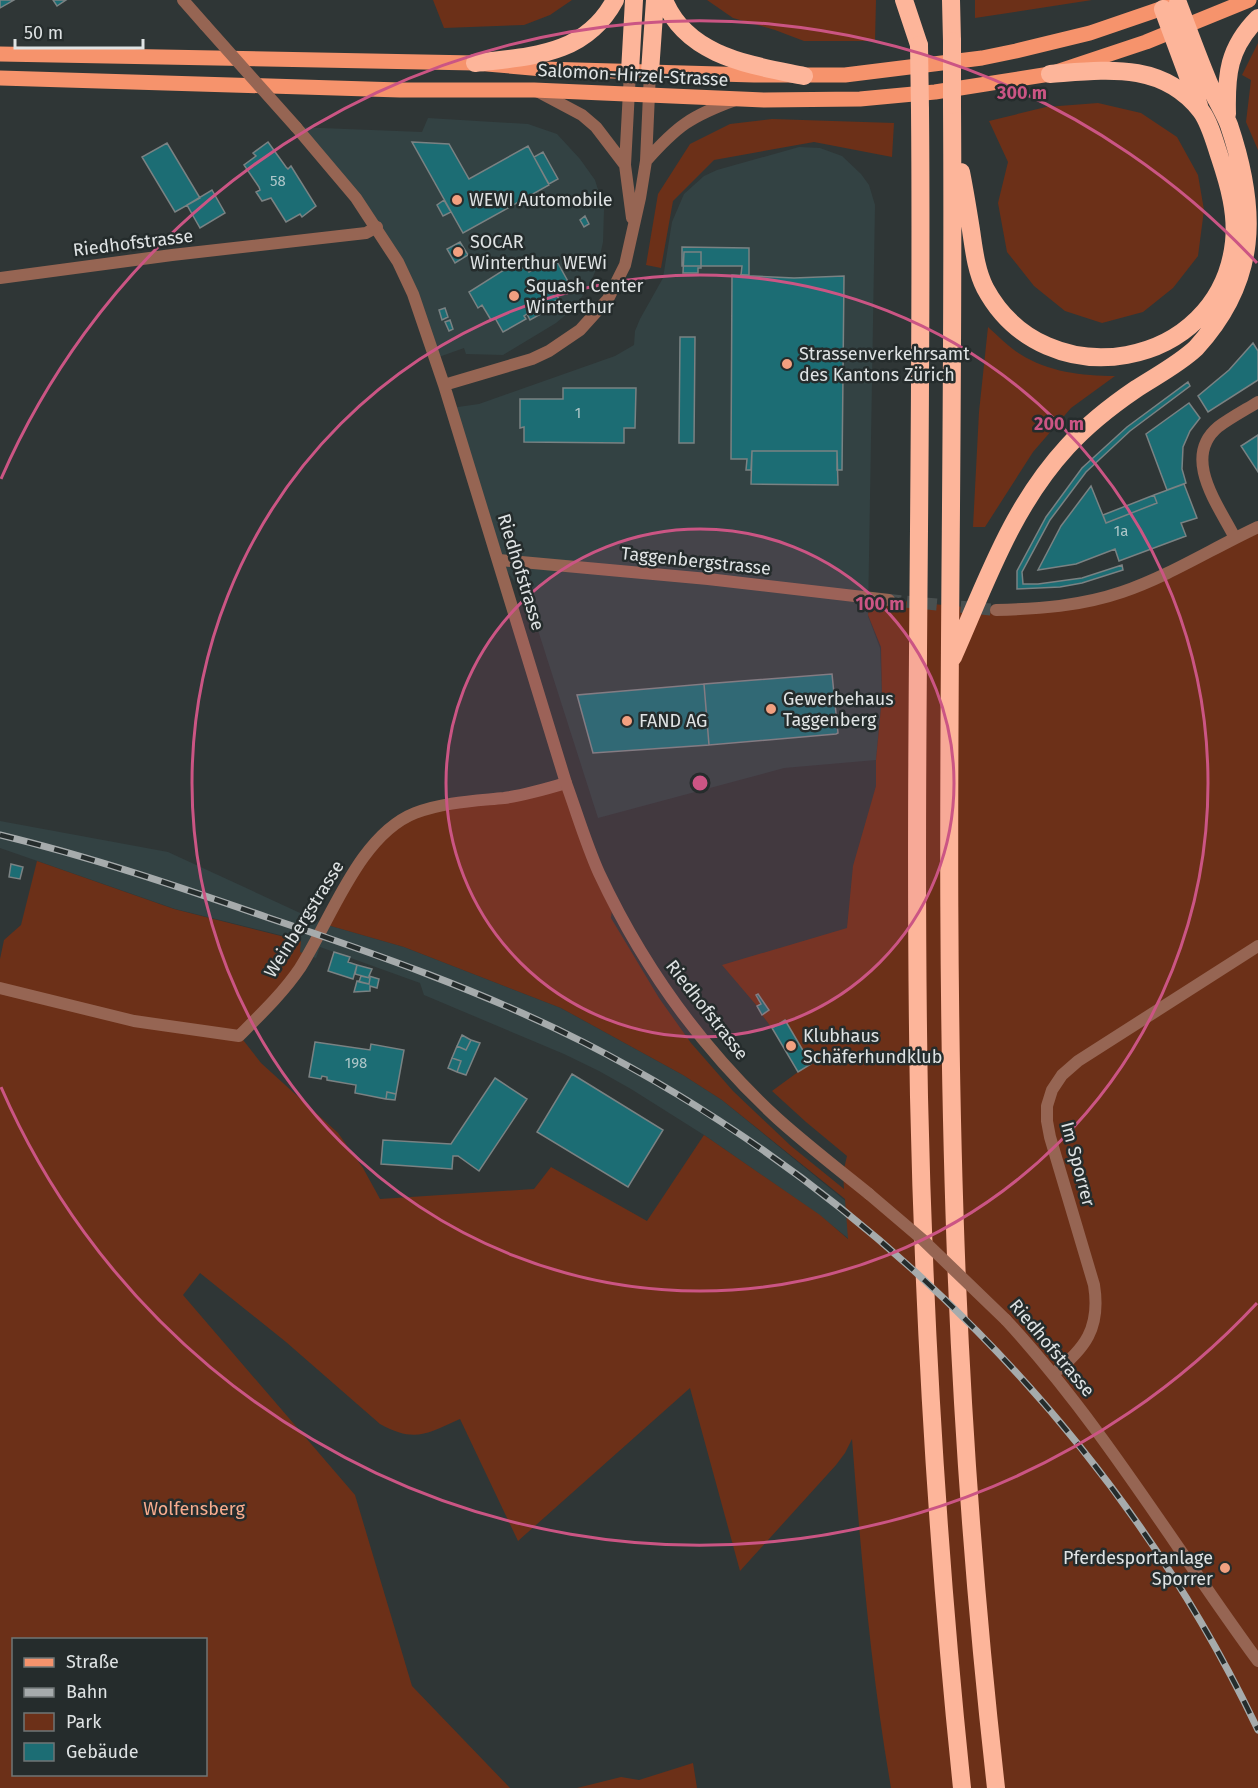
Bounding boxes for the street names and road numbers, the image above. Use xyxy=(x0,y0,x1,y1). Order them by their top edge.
street label: Salomon-Hirzel-Strasse xyxy=(537,59,729,91)
street label: Riedhofstrasse xyxy=(72,225,194,261)
street label: Riedhofstrasse xyxy=(493,511,549,633)
street label: Taggenbergstrasse xyxy=(620,542,772,580)
street label: Weinbergstrasse xyxy=(259,856,349,982)
street label: Riedhofstrasse xyxy=(661,956,753,1064)
street label: Im Sporrer xyxy=(1056,1119,1100,1209)
street label: Riedhofstrasse xyxy=(1005,1295,1099,1401)

